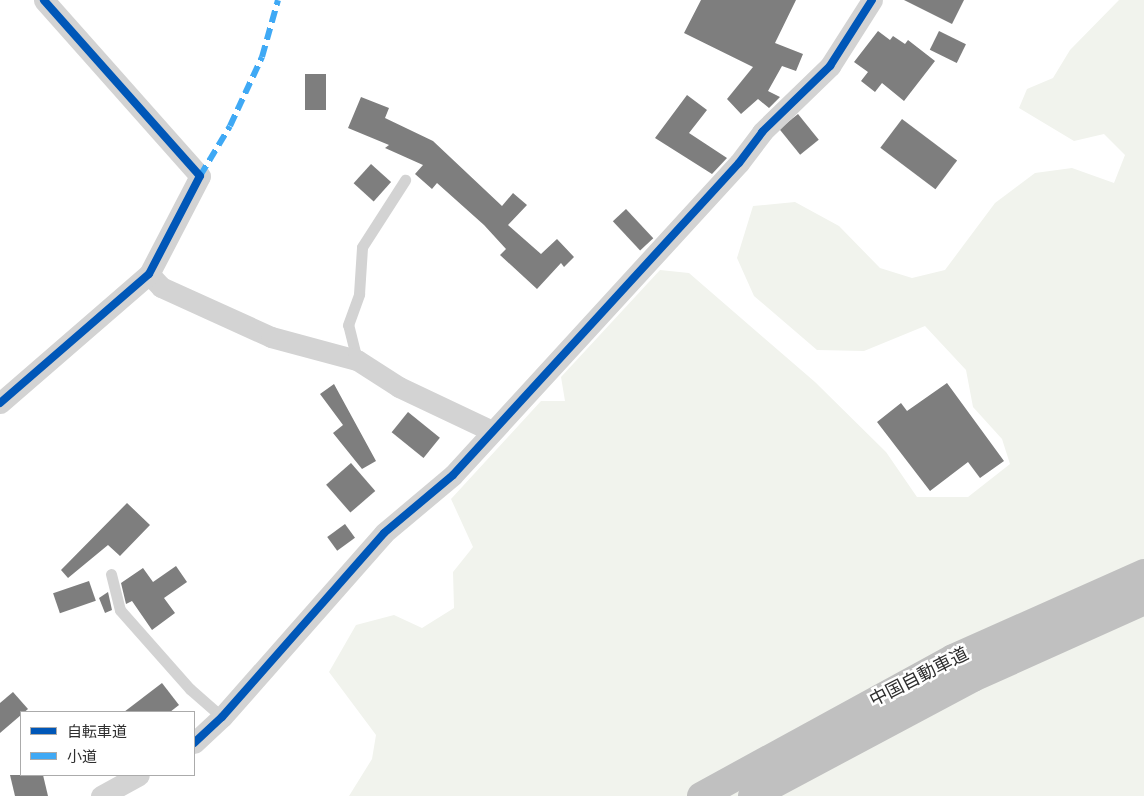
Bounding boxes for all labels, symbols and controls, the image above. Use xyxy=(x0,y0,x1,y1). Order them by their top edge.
street label: 中国自動車道 xyxy=(866,643,972,711)
legend xyxy=(20,711,195,776)
text: 自転車道 xyxy=(67,723,127,741)
text: 小道 xyxy=(67,748,97,766)

